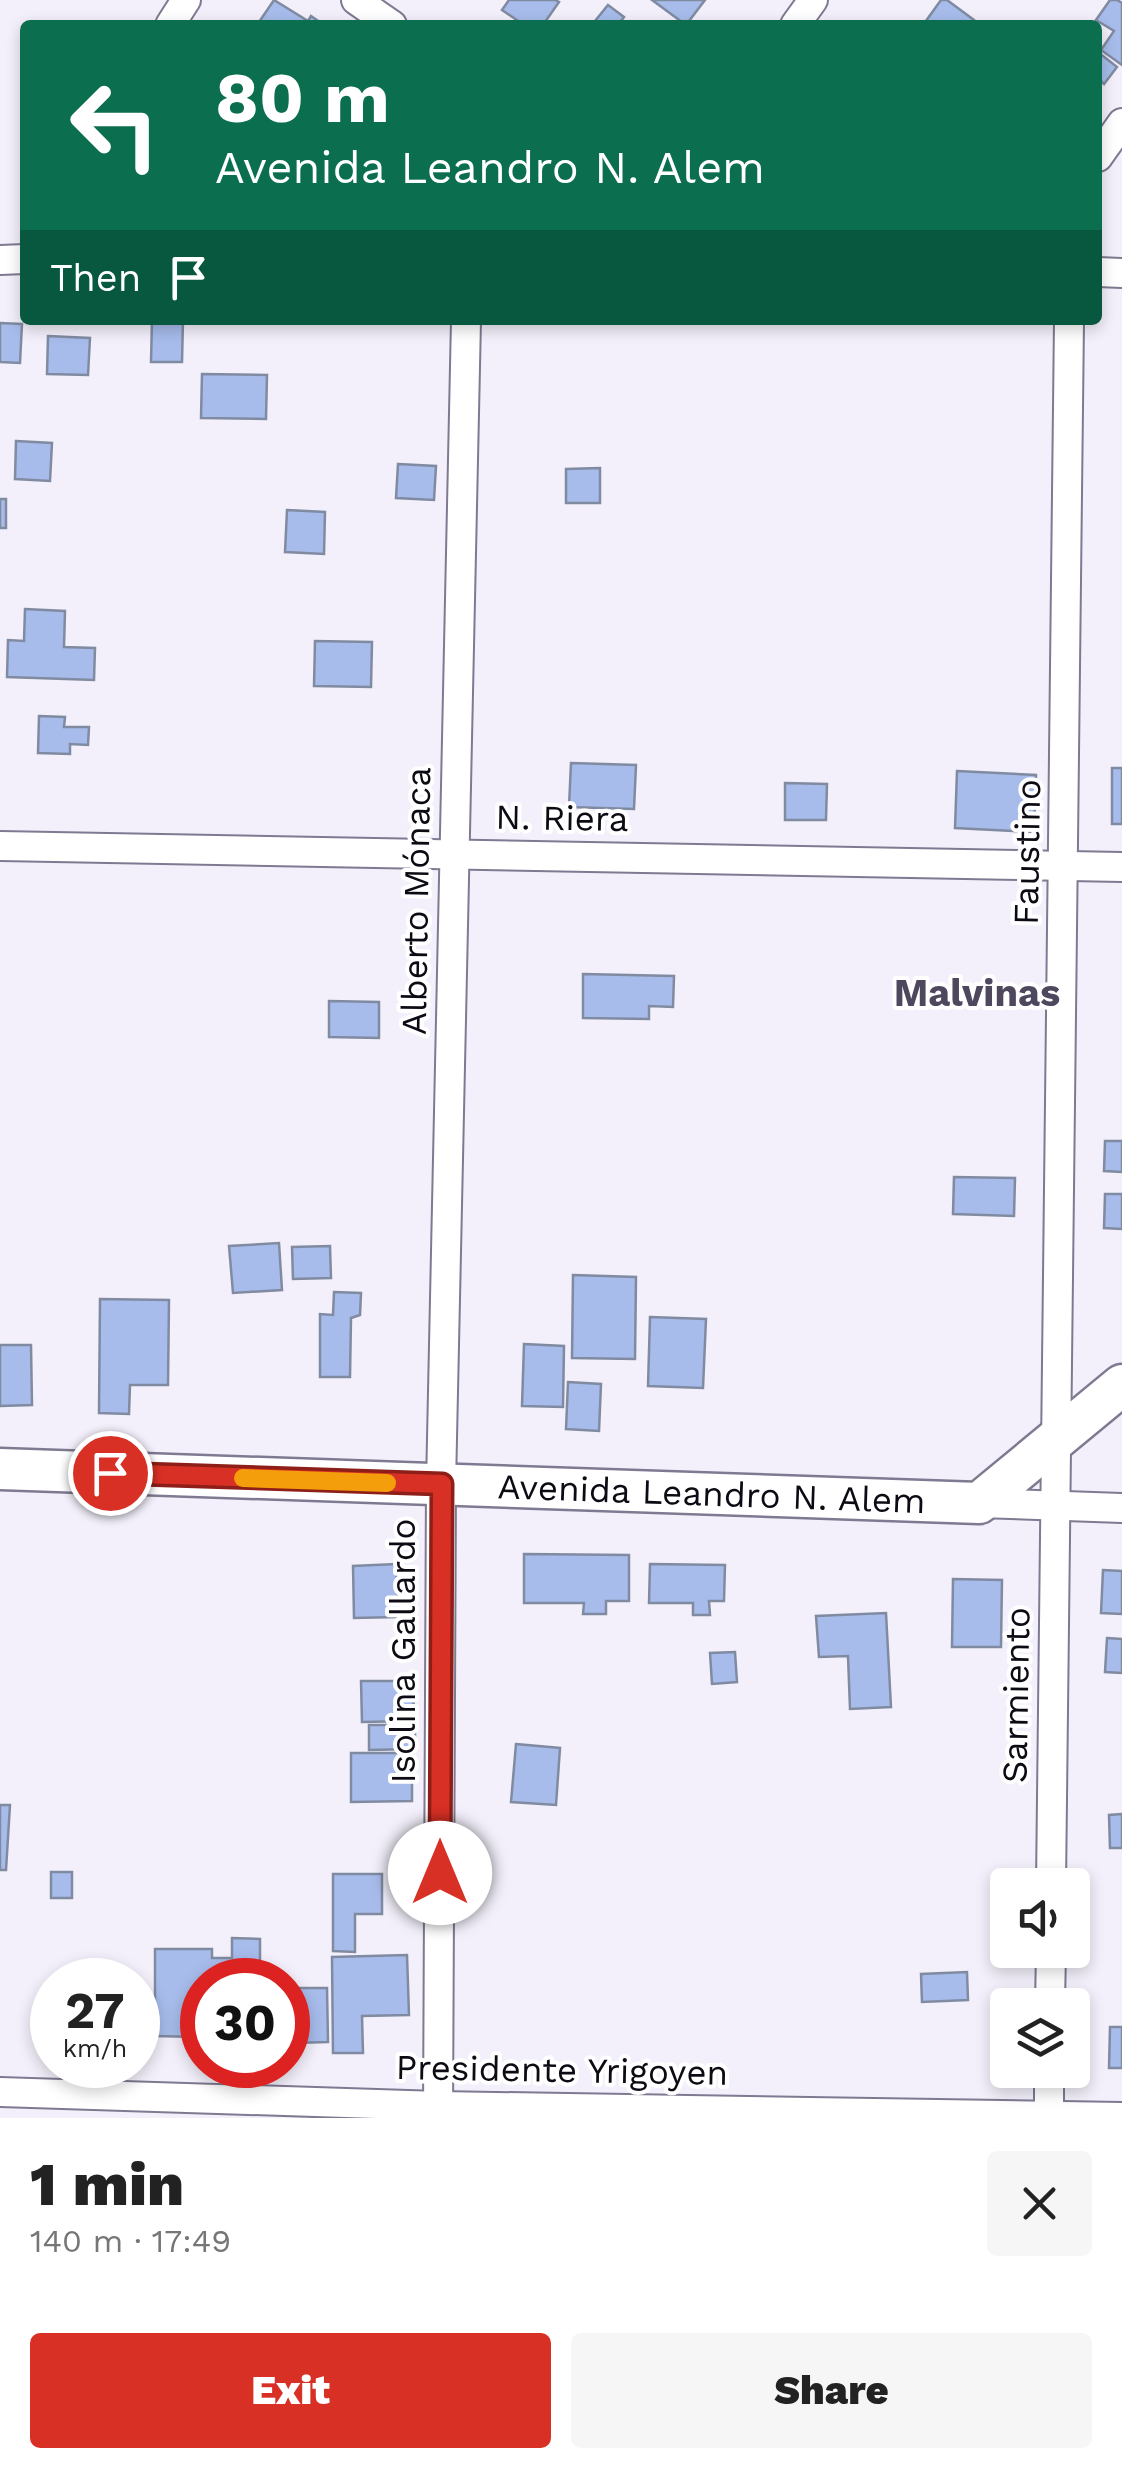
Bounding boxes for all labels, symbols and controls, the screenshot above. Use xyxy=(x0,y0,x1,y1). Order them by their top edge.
text: 80 m xyxy=(215,57,390,139)
icon: left xyxy=(50,60,180,190)
text: Avenida Leandro N. Alem xyxy=(215,141,765,194)
icon: arrive xyxy=(161,250,216,305)
text: Then xyxy=(50,256,141,300)
street label: Alberto Mónaca xyxy=(393,767,439,1035)
street label: Faustino xyxy=(1005,779,1049,925)
street label: N. Riera xyxy=(495,796,629,840)
district label: Malvinas xyxy=(894,971,1060,1015)
pin xyxy=(68,1431,153,1516)
icon: arrive xyxy=(83,1446,138,1501)
street label: Avenida Leandro N. Alem xyxy=(497,1465,926,1522)
street label: Isolina Gallardo xyxy=(382,1518,424,1784)
street label: Sarmiento xyxy=(993,1607,1039,1783)
position arrow xyxy=(388,1821,492,1925)
map controls xyxy=(990,1868,1090,2088)
button: sound xyxy=(990,1868,1090,1968)
speed limit sign: 30 xyxy=(180,1958,310,2088)
text: 27 xyxy=(65,1981,125,2040)
button: layers xyxy=(990,1988,1090,2088)
text: km/h xyxy=(63,2034,127,2063)
street label: Presidente Yrigoyen xyxy=(395,2046,729,2094)
text: 1 min xyxy=(30,2149,184,2220)
button: close xyxy=(987,2151,1092,2256)
text: 140 m · 17:49 xyxy=(30,2222,231,2260)
button: Exit xyxy=(30,2333,551,2448)
button: Share xyxy=(571,2333,1092,2448)

